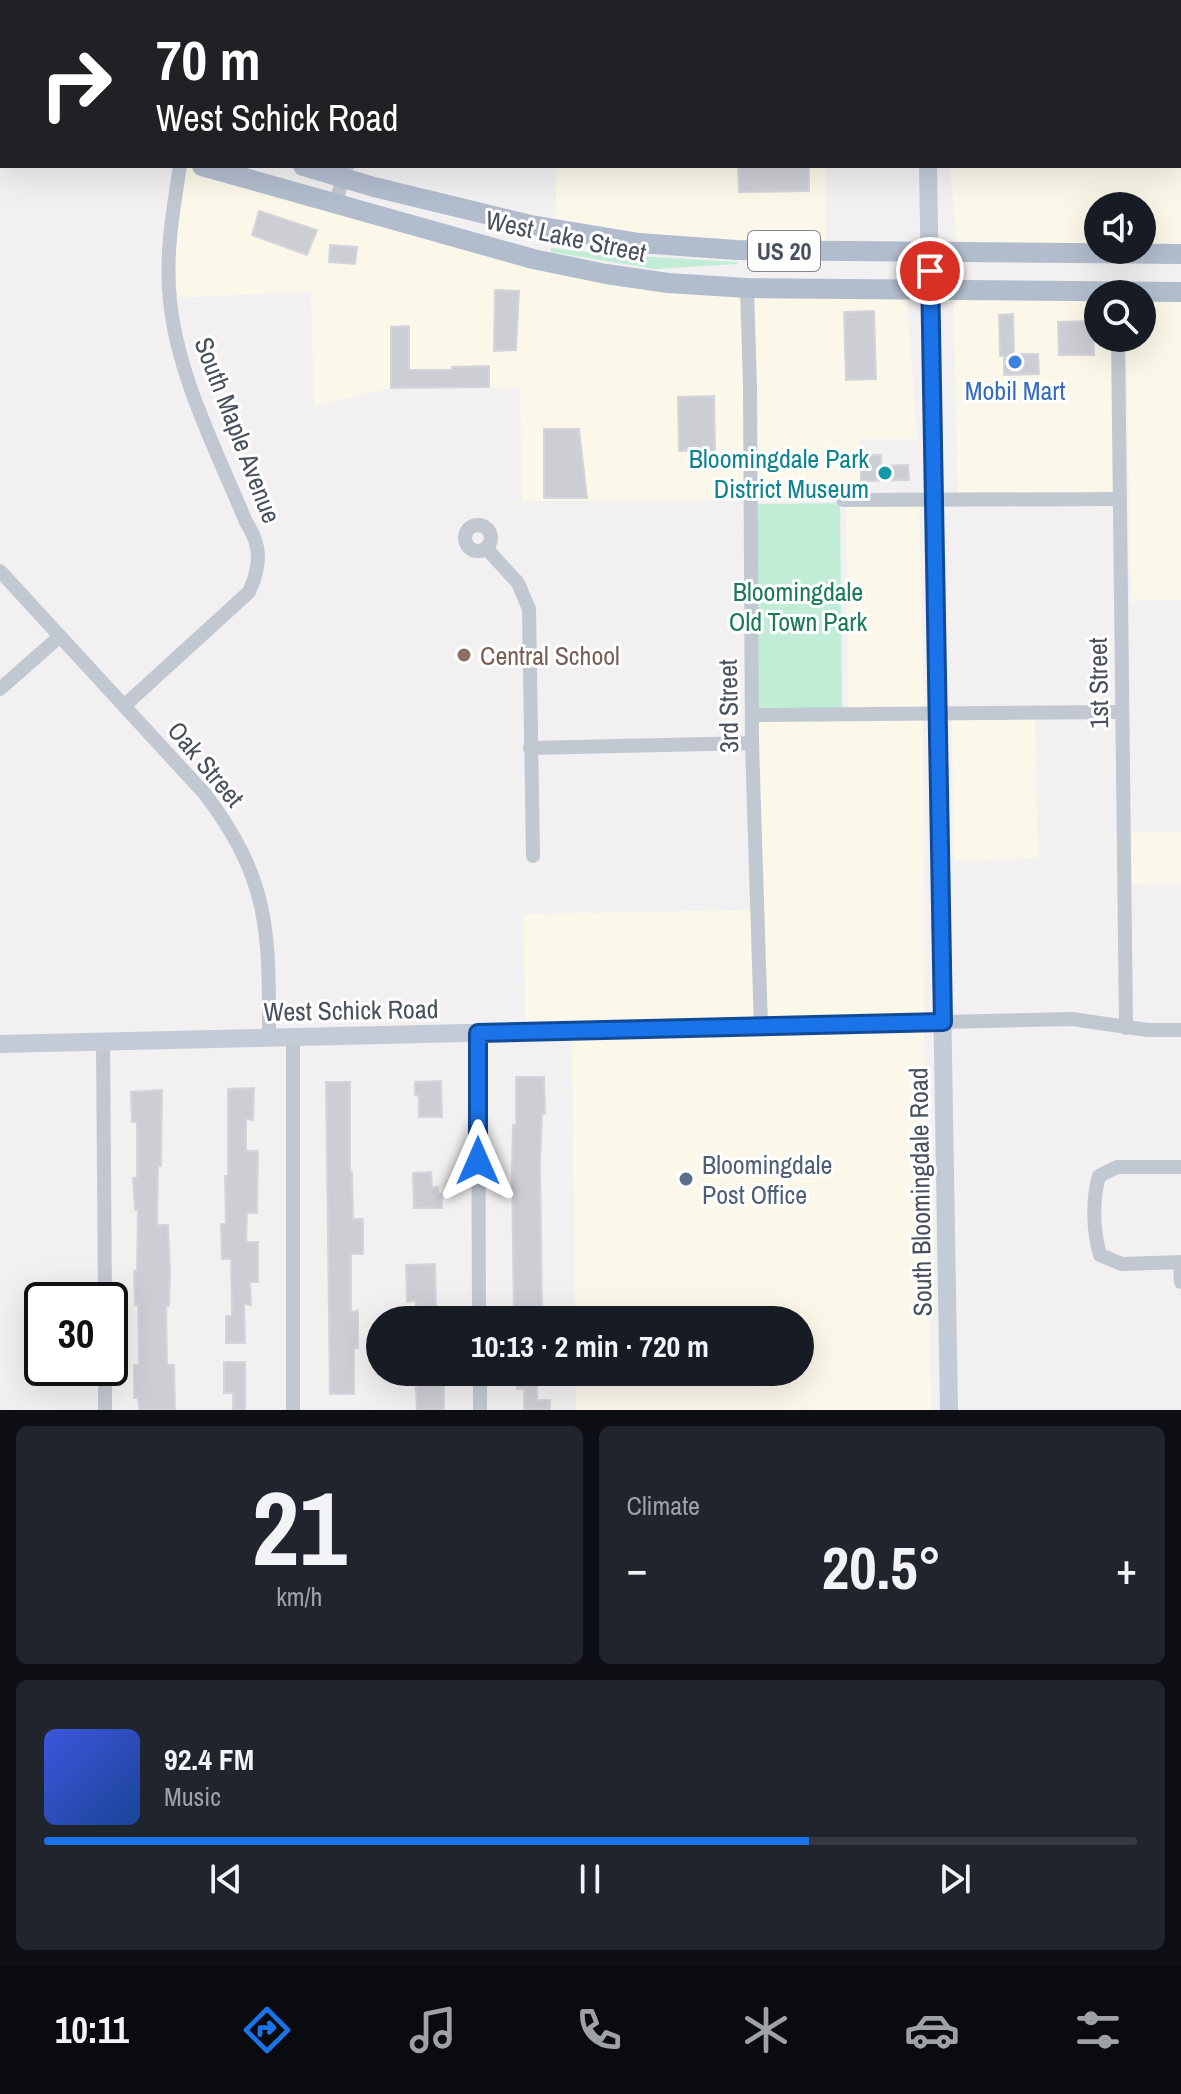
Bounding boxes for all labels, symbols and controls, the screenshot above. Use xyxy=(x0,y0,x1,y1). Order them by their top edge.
text: 70 m xyxy=(156,22,261,97)
icon: right xyxy=(24,32,128,136)
text: West Schick Road xyxy=(156,94,398,142)
map controls xyxy=(1084,192,1156,352)
button: sound xyxy=(1084,192,1156,264)
street label: West Lake Street xyxy=(483,202,650,270)
road number: US 20 xyxy=(748,231,820,271)
pin xyxy=(896,237,964,305)
icon: arrive xyxy=(908,249,952,293)
button: search xyxy=(1084,280,1156,352)
street label: South Maple Avenue xyxy=(186,332,290,528)
marker: Mobil Mart xyxy=(1006,353,1024,371)
place label: Mobil Mart xyxy=(965,373,1065,408)
place label: Bloomingdale Park District Museum xyxy=(689,441,869,506)
marker: Bloomingdale Park District Museum xyxy=(876,464,894,482)
park label: Bloomingdale Old Town Park xyxy=(729,574,867,639)
street label: 1st Street xyxy=(1080,637,1116,729)
place label: Central School xyxy=(480,638,620,673)
marker: Central School xyxy=(455,646,473,664)
street label: 3rd Street xyxy=(710,659,746,753)
street label: Oak Street xyxy=(160,714,252,814)
street label: West Schick Road xyxy=(263,991,439,1029)
street label: South Bloomingdale Road xyxy=(900,1067,940,1317)
position arrow xyxy=(436,1119,520,1203)
place label: Bloomingdale Post Office xyxy=(702,1147,832,1212)
marker: Bloomingdale Post Office xyxy=(677,1170,695,1188)
speed limit sign: 30 xyxy=(24,1282,128,1386)
text: 10:13 · 2 min · 720 m xyxy=(471,1326,709,1366)
text: 21 xyxy=(252,1457,347,1597)
text: Climate xyxy=(627,1488,700,1523)
text: 20.5° xyxy=(822,1527,942,1608)
text: − xyxy=(627,1538,648,1598)
text: + xyxy=(1116,1538,1137,1598)
text: km/h xyxy=(276,1579,322,1614)
text: 92.4 FM xyxy=(164,1739,254,1779)
text: Music xyxy=(164,1779,221,1814)
icon: previous xyxy=(204,1857,248,1901)
icon: pause xyxy=(568,1857,612,1901)
icon: next xyxy=(933,1857,977,1901)
icon: directions xyxy=(239,2002,295,2058)
icon: music xyxy=(405,2002,461,2058)
icon: phone xyxy=(571,2002,627,2058)
icon: climate xyxy=(738,2002,794,2058)
icon: car xyxy=(904,2002,960,2058)
icon: filters xyxy=(1070,2002,1126,2058)
text: 10:11 xyxy=(55,2006,129,2054)

